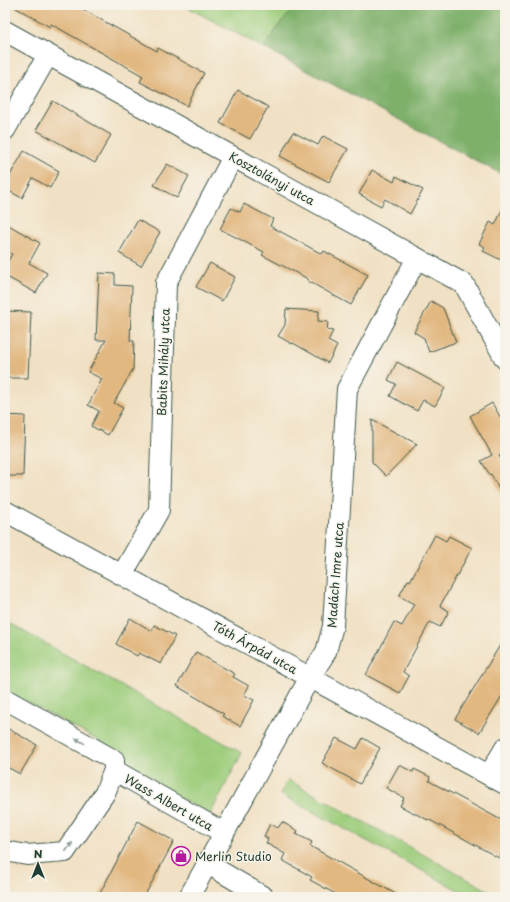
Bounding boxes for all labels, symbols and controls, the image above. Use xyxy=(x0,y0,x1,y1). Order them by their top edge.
street label: Kosztolányi utca xyxy=(226,147,319,209)
street label: Babits Mihály utca xyxy=(152,307,174,416)
street label: Madách Imre utca xyxy=(322,521,348,628)
street label: Tóth Árpád utca xyxy=(209,616,301,678)
one-way arrow xyxy=(74,738,86,745)
street label: Wass Albert utca xyxy=(121,769,217,835)
one-way arrow xyxy=(65,841,73,852)
north arrow xyxy=(18,844,58,884)
text: N xyxy=(34,845,43,862)
shop icon: Merlin Studio xyxy=(170,845,192,867)
place label: Merlin Studio xyxy=(195,847,272,865)

